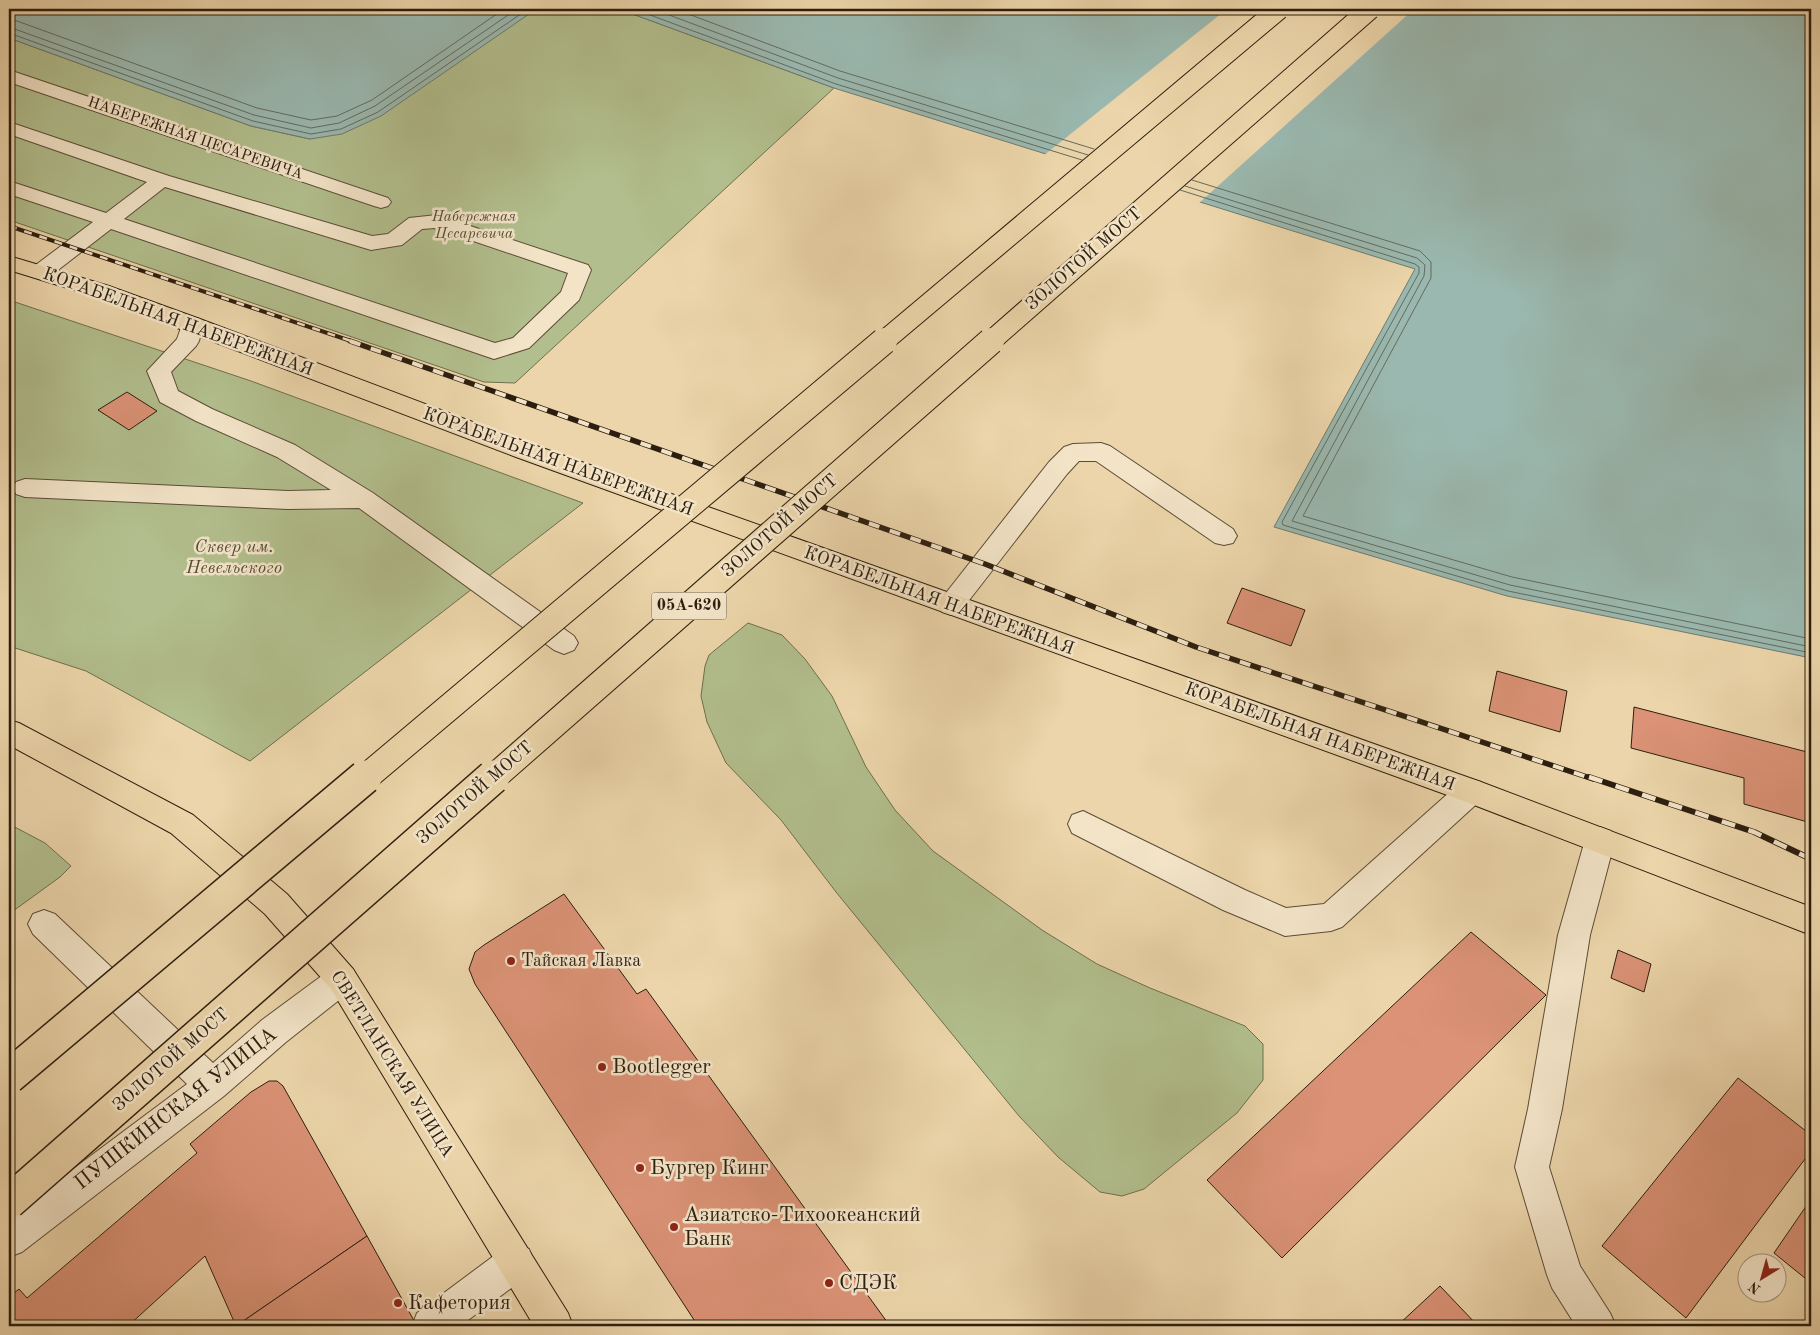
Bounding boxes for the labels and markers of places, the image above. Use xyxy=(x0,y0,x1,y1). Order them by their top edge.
place label: Тайская Лавка xyxy=(521,952,641,970)
marker: Тайская Лавка xyxy=(505,955,517,967)
place label: Bootlegger xyxy=(612,1057,711,1078)
marker: Bootlegger xyxy=(596,1061,608,1073)
place label: Бургер Кинг xyxy=(650,1158,769,1179)
marker: Бургер Кинг xyxy=(634,1162,646,1174)
place label: Азиатско-Тихоокеанский Банк xyxy=(684,1205,921,1250)
marker: Азиатско-Тихоокеанский Банк xyxy=(668,1221,680,1233)
place label: СДЭК xyxy=(839,1273,897,1294)
marker: СДЭК xyxy=(823,1277,835,1289)
place label: Кафетория xyxy=(408,1293,511,1314)
marker: Кафетория xyxy=(392,1297,404,1309)

